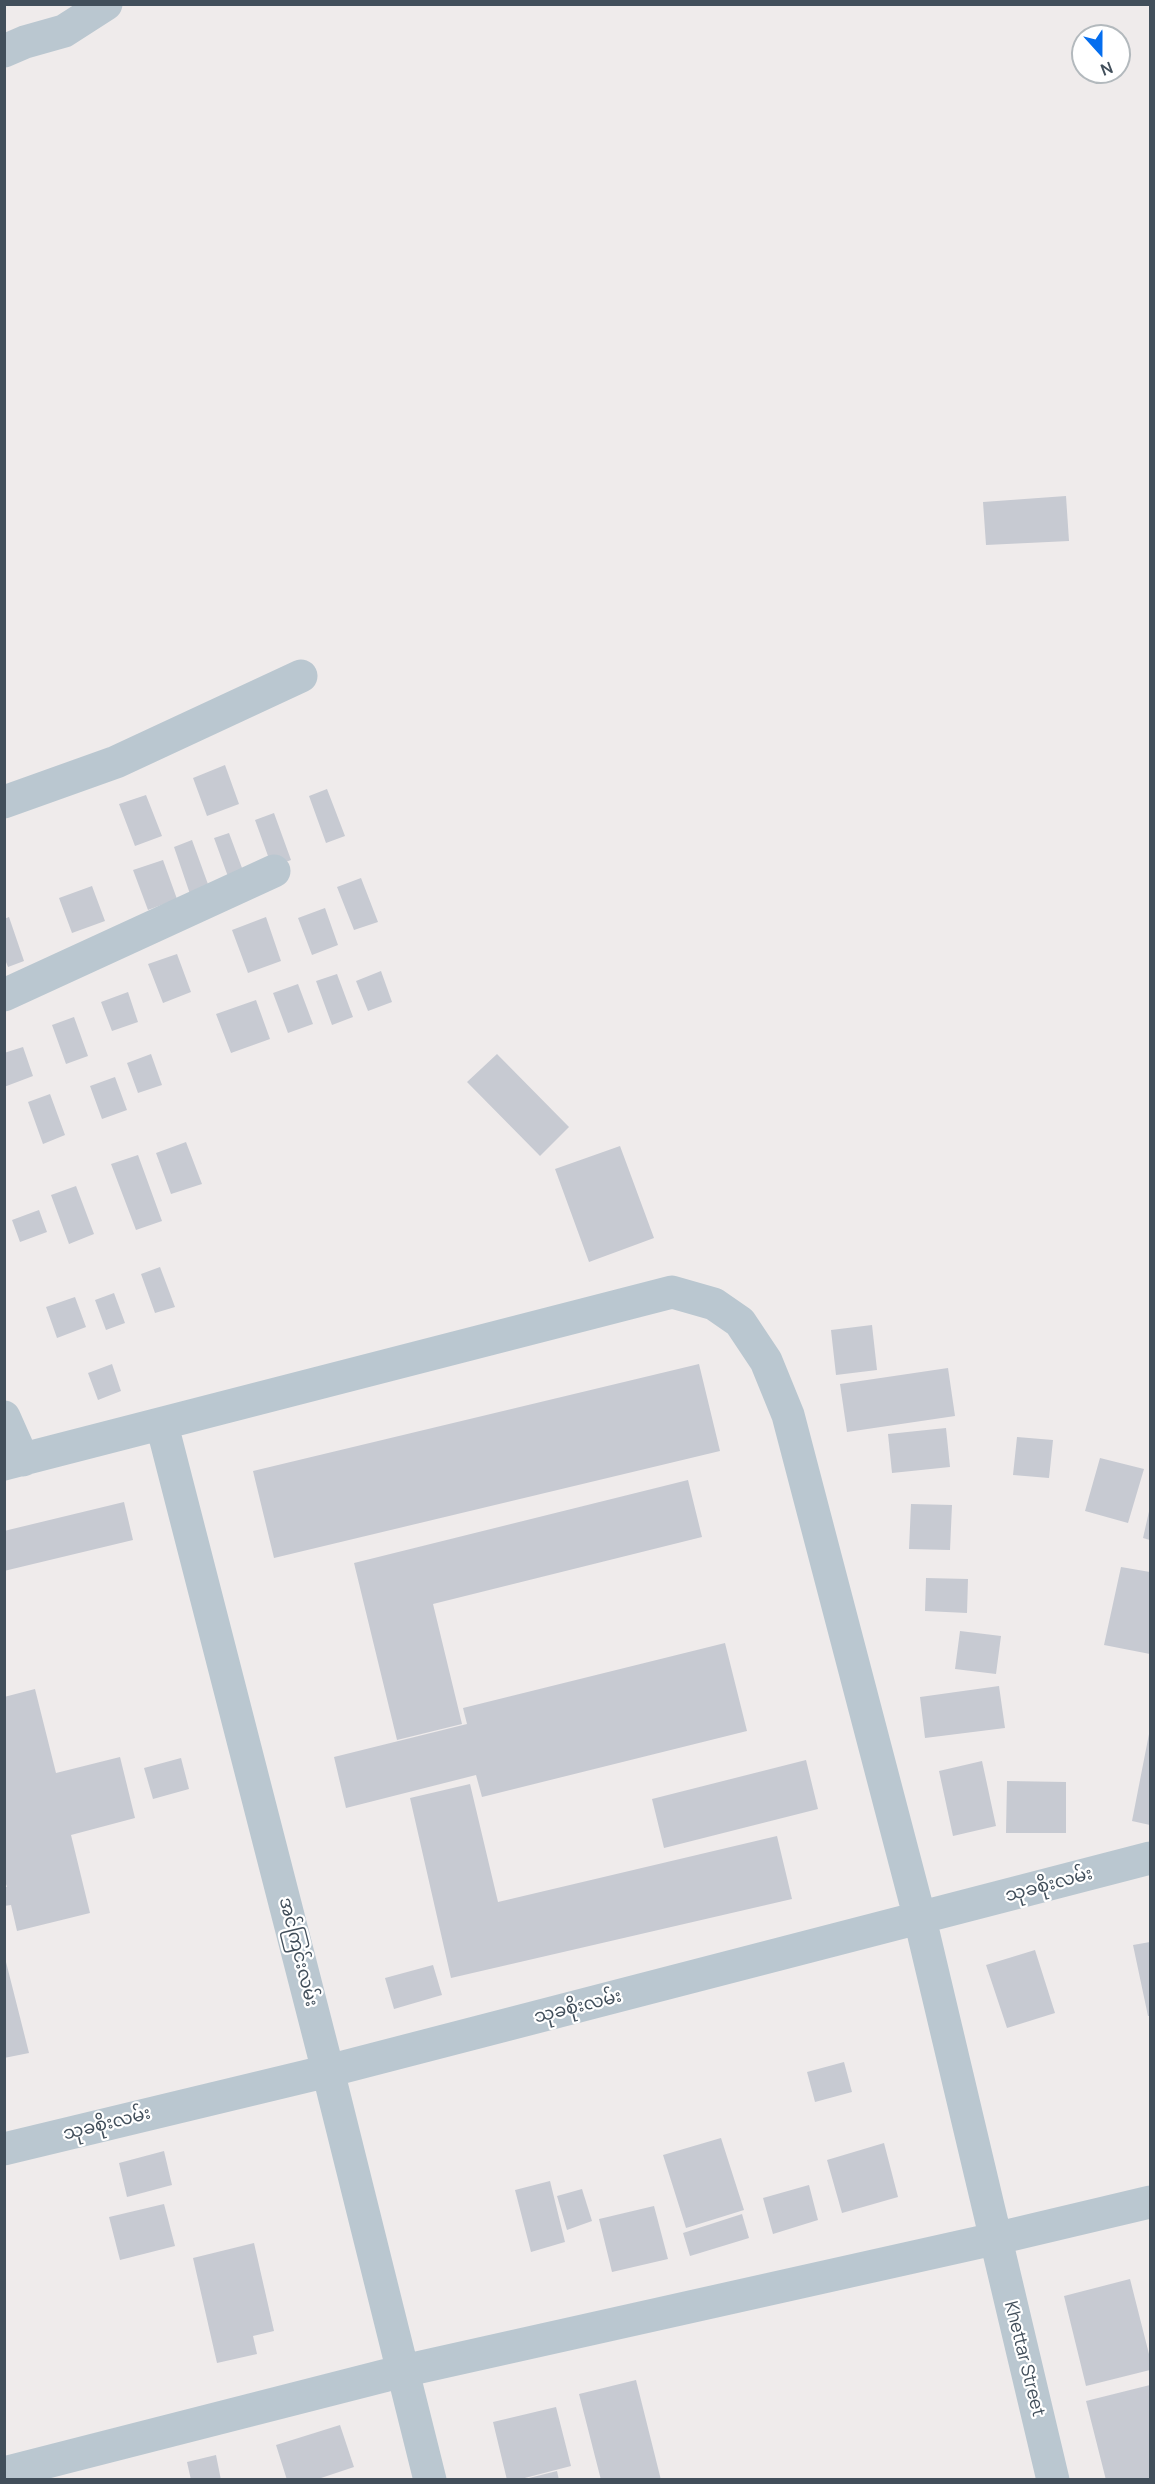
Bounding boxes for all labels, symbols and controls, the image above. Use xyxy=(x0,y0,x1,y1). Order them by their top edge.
north arrow xyxy=(1071,24,1131,84)
text: N xyxy=(1097,57,1116,81)
street label: သုခစိုးလမ်း xyxy=(1003,1863,1095,1907)
street label: အင်ကြင်းလမ်း xyxy=(274,1895,322,2009)
street label: သုခစိုးလမ်း xyxy=(532,1986,624,2028)
street label: သုခစိုးလမ်း xyxy=(61,2103,153,2145)
street label: Khettar Street xyxy=(999,2299,1049,2419)

